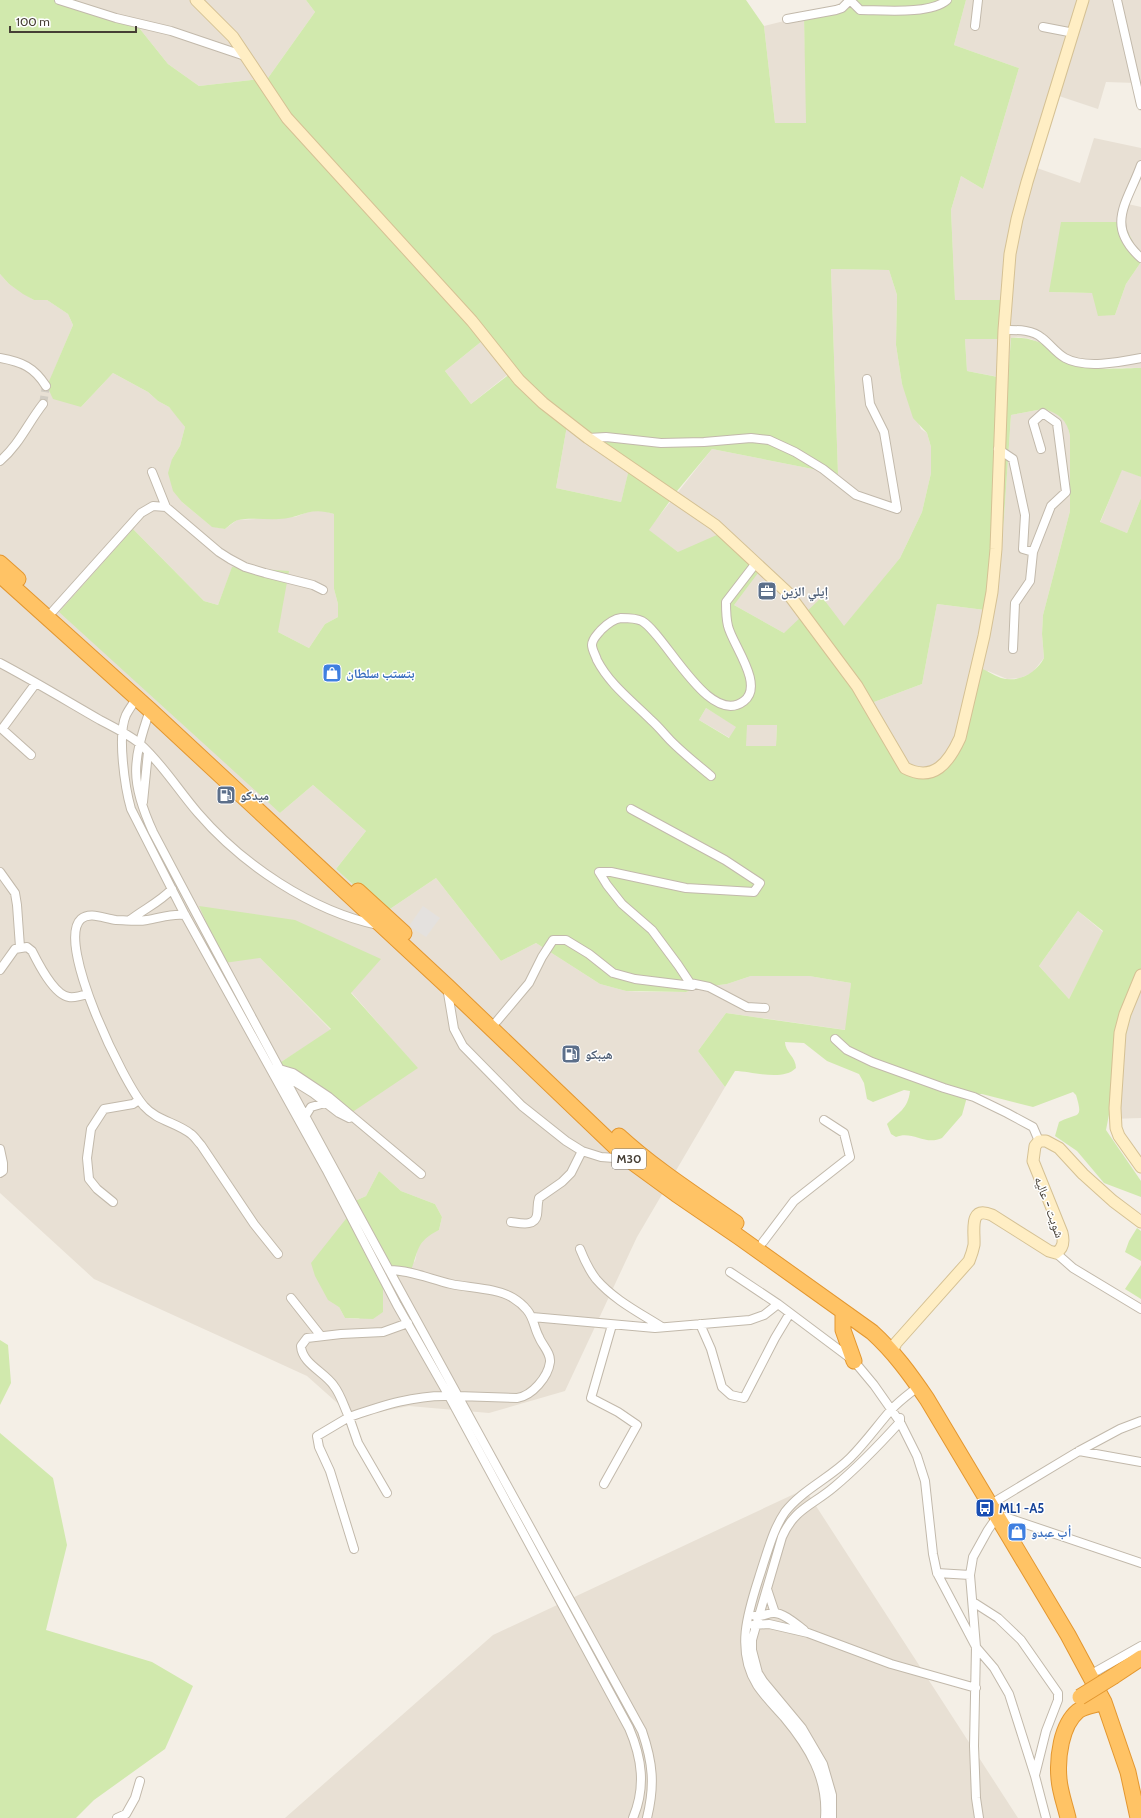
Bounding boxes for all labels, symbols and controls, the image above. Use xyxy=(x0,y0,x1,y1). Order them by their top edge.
scale bar xyxy=(10,8,136,34)
text: 100 m xyxy=(16,14,50,29)
office icon: إيلي الزين xyxy=(756,580,778,602)
place label: إيلي الزين xyxy=(781,583,828,602)
shop icon: بتستب سلطان xyxy=(321,662,343,684)
place label: بتستب سلطان xyxy=(346,665,415,681)
fuel station icon: ميدكو xyxy=(215,784,237,806)
place label: ميدكو xyxy=(240,787,269,803)
fuel station icon: هيبكو xyxy=(560,1043,582,1065)
place label: هيبكو xyxy=(585,1046,613,1062)
road number: M30 xyxy=(612,1149,646,1169)
street label: شويت - عاليه xyxy=(1031,1174,1069,1240)
bus stop icon: ML1 -A5 xyxy=(974,1497,996,1519)
place label: ML1 -A5 xyxy=(999,1500,1044,1516)
shop icon: أب عبدو xyxy=(1006,1521,1028,1543)
place label: أب عبدو xyxy=(1031,1524,1071,1540)

